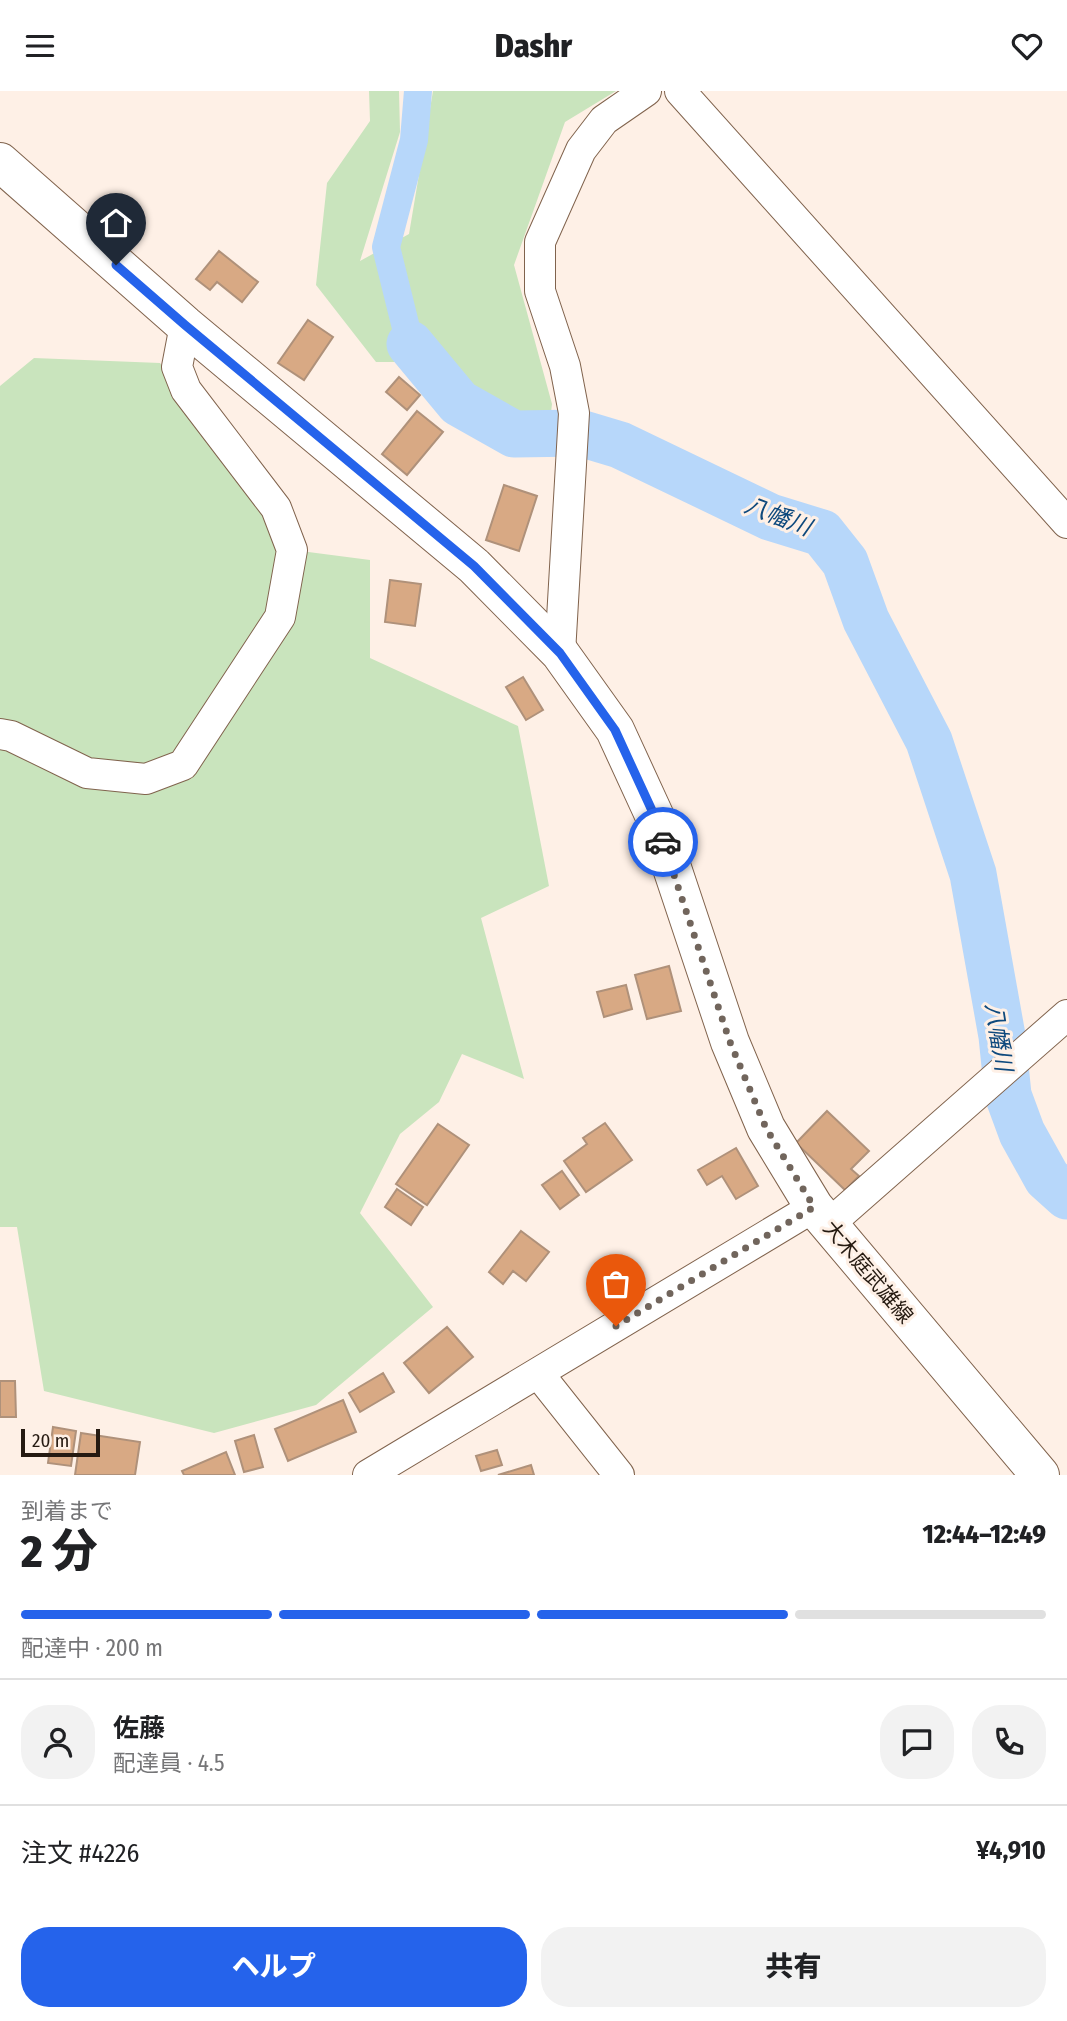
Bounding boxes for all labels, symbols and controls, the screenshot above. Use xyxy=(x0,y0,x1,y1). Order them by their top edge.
icon: menu xyxy=(21,27,59,65)
text: Dashr xyxy=(495,27,572,65)
icon: heart xyxy=(1008,27,1046,65)
pin xyxy=(86,193,146,265)
icon: home xyxy=(97,204,135,242)
water label: 八幡川 xyxy=(741,491,818,543)
courier xyxy=(628,807,698,877)
icon: car xyxy=(644,823,682,861)
water label: 八幡川 xyxy=(980,1001,1019,1076)
street label: 大木庭武雄線 xyxy=(818,1215,918,1329)
pin xyxy=(586,1254,646,1326)
icon: bag xyxy=(597,1265,635,1303)
scale bar xyxy=(21,1426,100,1458)
text: 20 m xyxy=(32,1429,69,1452)
text: 到着まで xyxy=(21,1497,113,1525)
text: 12:44–12:49 xyxy=(923,1519,1046,1550)
text: 2 分 xyxy=(21,1524,98,1579)
text: 配達中 · 200 m xyxy=(21,1634,163,1662)
button: person xyxy=(21,1705,95,1779)
button: chat xyxy=(880,1705,954,1779)
button: phone xyxy=(972,1705,1046,1779)
text: 佐藤 xyxy=(113,1713,165,1744)
text: 配達員 · 4.5 xyxy=(113,1749,224,1777)
text: ¥4,910 xyxy=(976,1835,1046,1866)
text: 注文 #4226 xyxy=(21,1838,139,1869)
button: ヘルプ xyxy=(21,1927,527,2007)
button: 共有 xyxy=(541,1927,1046,2007)

